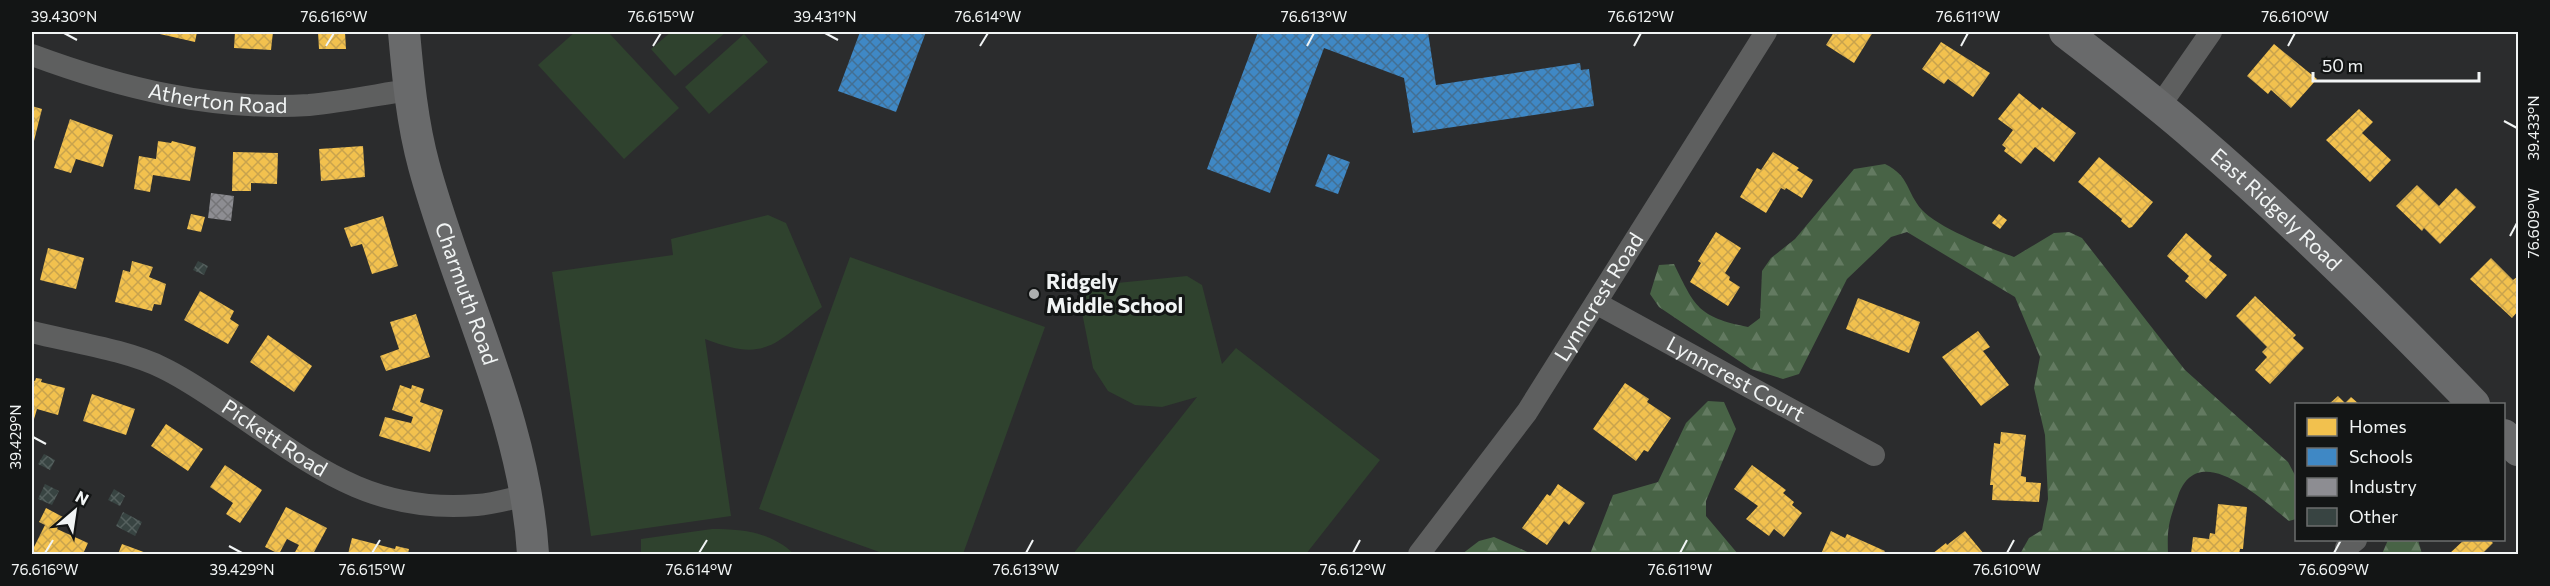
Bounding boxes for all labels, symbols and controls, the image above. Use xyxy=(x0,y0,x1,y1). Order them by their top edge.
text: 39.430°N xyxy=(31,7,97,25)
text: 76.616°W xyxy=(301,7,367,25)
text: 76.615°W xyxy=(628,7,694,25)
text: 39.431°N xyxy=(793,7,857,25)
text: 76.614°W xyxy=(955,7,1021,25)
text: 76.613°W xyxy=(1281,7,1347,25)
text: 76.612°W xyxy=(1608,7,1674,25)
text: 76.611°W xyxy=(1936,7,2000,25)
text: 76.610°W xyxy=(2261,7,2329,25)
scale bar xyxy=(2313,45,2480,83)
text: 50 m xyxy=(2322,54,2363,76)
street label: Atherton Road xyxy=(146,77,287,117)
text: 39.433°N xyxy=(2524,95,2542,161)
street label: East Ridgely Road xyxy=(2206,142,2347,275)
text: 76.609°W xyxy=(2524,188,2542,258)
street label: Charmuth Road xyxy=(431,218,504,368)
street label: Lynncrest Road xyxy=(1548,227,1648,365)
place label: Ridgely Middle School xyxy=(1046,268,1183,317)
marker: Ridgely Middle School xyxy=(1027,287,1041,301)
street label: Lynncrest Court xyxy=(1663,330,1810,426)
street label: Pickett Road xyxy=(218,393,332,481)
legend xyxy=(2295,403,2505,541)
text: 39.429°N xyxy=(6,404,24,470)
text: Homes xyxy=(2349,415,2407,437)
text: Schools xyxy=(2349,445,2413,467)
text: Industry xyxy=(2349,475,2417,497)
north arrow xyxy=(45,481,105,541)
text: N xyxy=(73,486,92,509)
text: Other xyxy=(2349,505,2398,527)
text: 76.616°W xyxy=(12,560,78,578)
text: 39.429°N xyxy=(209,560,275,578)
text: 76.615°W xyxy=(339,560,405,578)
text: 76.614°W xyxy=(666,560,732,578)
text: 76.613°W xyxy=(993,560,1059,578)
text: 76.612°W xyxy=(1320,560,1386,578)
text: 76.611°W xyxy=(1648,560,1712,578)
text: 76.610°W xyxy=(1973,560,2041,578)
text: 76.609°W xyxy=(2299,560,2369,578)

